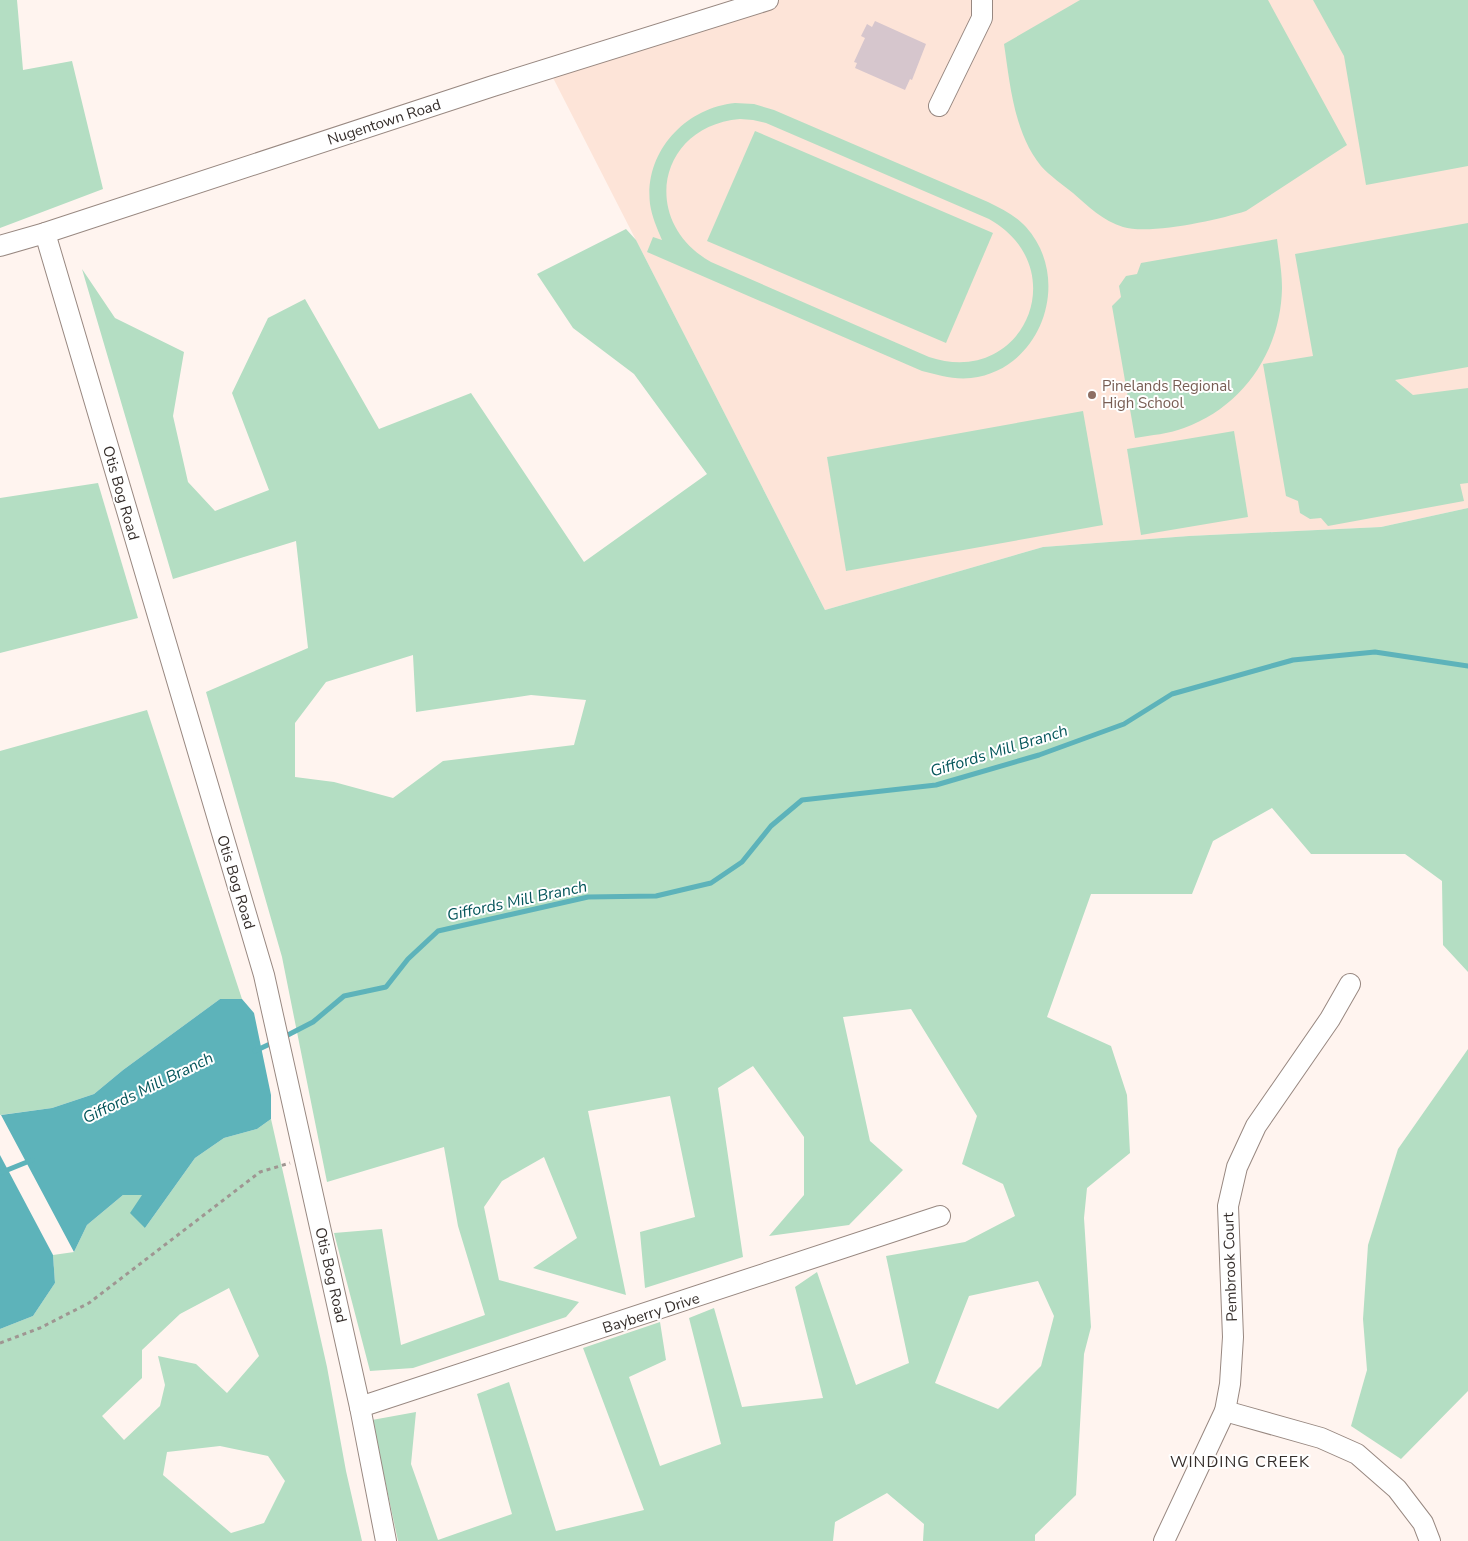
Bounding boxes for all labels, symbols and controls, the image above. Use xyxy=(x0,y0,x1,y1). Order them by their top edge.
street label: Nugentown Road xyxy=(325,94,443,150)
place label: Pinelands Regional High School xyxy=(1102,376,1232,413)
marker: Pinelands Regional High School xyxy=(1086,389,1098,401)
street label: Otis Bog Road xyxy=(98,443,144,543)
water label: Giffords Mill Branch xyxy=(928,720,1070,782)
street label: Otis Bog Road xyxy=(212,833,260,931)
water label: Giffords Mill Branch xyxy=(445,875,589,927)
water label: Giffords Mill Branch xyxy=(79,1047,217,1129)
street label: Pembrook Court xyxy=(1218,1211,1242,1322)
street label: Otis Bog Road xyxy=(310,1225,352,1325)
street label: Bayberry Drive xyxy=(600,1288,702,1338)
district label: WINDING CREEK xyxy=(1170,1451,1310,1473)

